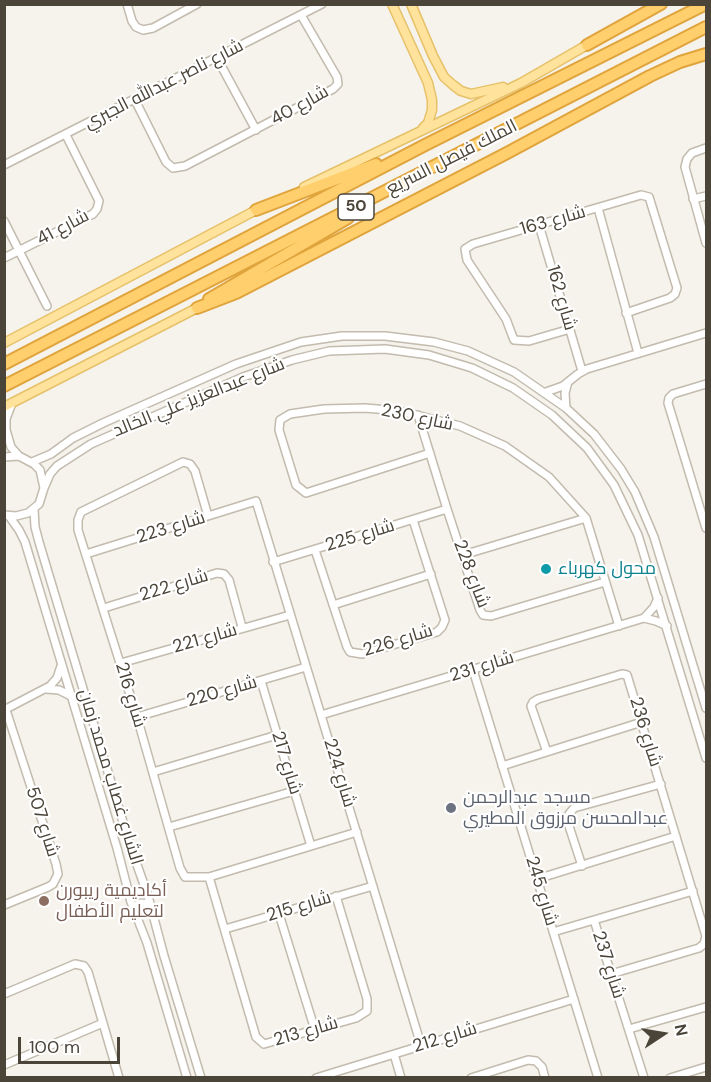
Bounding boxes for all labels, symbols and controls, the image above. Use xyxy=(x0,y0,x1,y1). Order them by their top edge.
street label: شارع ناصر عبدالله الجبري xyxy=(81,35,247,135)
street label: شارع 40 xyxy=(267,81,333,131)
street label: الملك فيصل السريع xyxy=(383,116,521,200)
road number: 50 xyxy=(338,194,374,220)
street label: شارع 163 xyxy=(518,201,588,241)
street label: شارع 41 xyxy=(33,205,93,251)
street label: شارع 162 xyxy=(541,263,581,333)
street label: شارع عبدالعزيز علي الخالد xyxy=(110,354,288,442)
street label: شارع 230 xyxy=(379,400,455,436)
street label: شارع 223 xyxy=(134,507,208,549)
street label: شارع 225 xyxy=(323,515,397,557)
street label: شارع 228 xyxy=(448,537,494,611)
place label: محول كهرباء xyxy=(558,558,656,580)
marker: محول كهرباء xyxy=(539,562,553,576)
street label: شارع 222 xyxy=(137,565,211,607)
street label: شارع 221 xyxy=(170,620,240,658)
street label: شارع 226 xyxy=(361,620,435,662)
street label: شارع 231 xyxy=(447,647,517,687)
street label: شارع 216 xyxy=(110,660,150,730)
street label: شارع 220 xyxy=(184,672,260,712)
street label: الشارع غصاب محمد زمان xyxy=(73,686,147,868)
street label: شارع 236 xyxy=(624,694,666,770)
street label: شارع 217 xyxy=(266,729,306,797)
street label: شارع 224 xyxy=(318,736,360,810)
street label: شارع 507 xyxy=(21,784,63,860)
place label: مسجد عبدالرحمن عبدالمحسن مرزوق المطيري xyxy=(463,787,668,830)
marker: مسجد عبدالرحمن عبدالمحسن مرزوق المطيري xyxy=(444,801,458,815)
street label: شارع 245 xyxy=(520,854,562,928)
place label: أكاديمية ريبورن لتعليم الأطفال xyxy=(56,880,167,922)
street label: شارع 215 xyxy=(264,887,334,927)
marker: أكاديمية ريبورن لتعليم الأطفال xyxy=(37,894,51,908)
street label: شارع 237 xyxy=(587,928,629,1002)
north arrow xyxy=(633,1004,693,1064)
street label: شارع 213 xyxy=(271,1012,341,1052)
street label: شارع 212 xyxy=(410,1018,480,1058)
text: N xyxy=(670,1022,693,1038)
scale bar xyxy=(21,1025,123,1063)
text: 100 m xyxy=(29,1035,80,1059)

